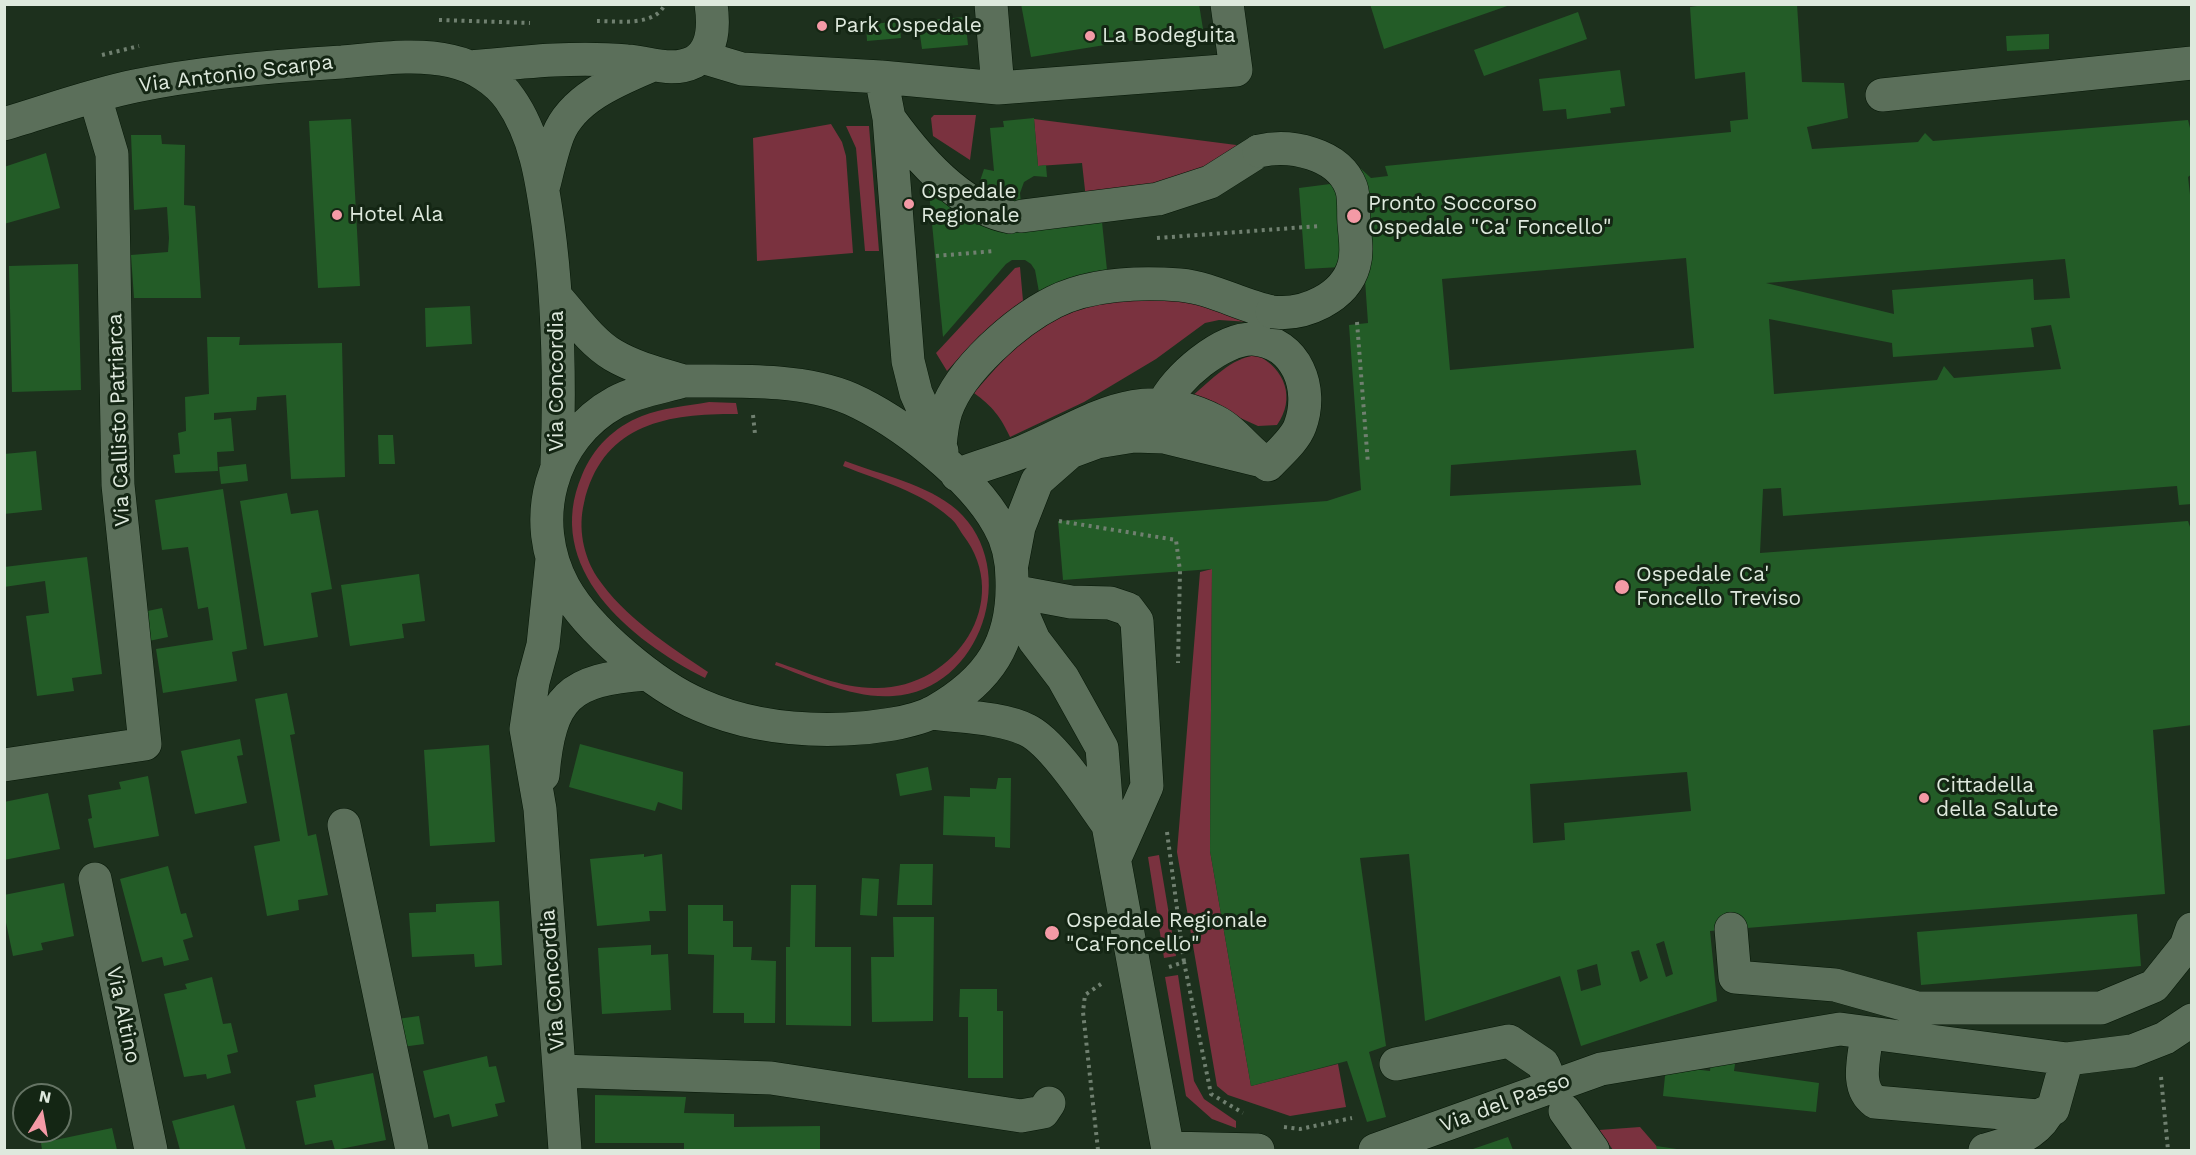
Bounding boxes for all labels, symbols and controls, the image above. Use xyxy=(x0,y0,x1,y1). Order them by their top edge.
place label: Park Ospedale xyxy=(834,13,982,39)
marker: Park Ospedale xyxy=(815,19,829,33)
place label: La Bodeguita xyxy=(1102,23,1236,49)
marker: La Bodeguita xyxy=(1083,29,1097,43)
street label: Via Antonio Scarpa xyxy=(137,50,335,98)
place label: Ospedale Regionale xyxy=(921,179,1020,229)
place label: Pronto Soccorso Ospedale "Ca' Foncello" xyxy=(1368,191,1611,241)
marker: Ospedale Regionale xyxy=(902,197,916,211)
place label: Hotel Ala xyxy=(349,202,443,228)
marker: Pronto Soccorso Ospedale "Ca' Foncello" xyxy=(1345,207,1363,225)
marker: Hotel Ala xyxy=(330,208,344,222)
street label: Via Concordia xyxy=(544,310,570,452)
street label: Via Callisto Patriarca xyxy=(103,313,135,527)
place label: Ospedale Ca' Foncello Treviso xyxy=(1636,562,1801,612)
marker: Ospedale Ca' Foncello Treviso xyxy=(1613,578,1631,596)
place label: Cittadella della Salute xyxy=(1936,773,2059,823)
marker: Cittadella della Salute xyxy=(1917,791,1931,805)
place label: Ospedale Regionale "Ca'Foncello" xyxy=(1066,908,1267,958)
street label: Via Concordia xyxy=(535,909,571,1051)
marker: Ospedale Regionale "Ca'Foncello" xyxy=(1043,924,1061,942)
street label: Via Altino xyxy=(100,964,146,1066)
street label: Via del Passo xyxy=(1437,1068,1573,1138)
north arrow xyxy=(12,1083,72,1143)
text: N xyxy=(38,1086,53,1107)

